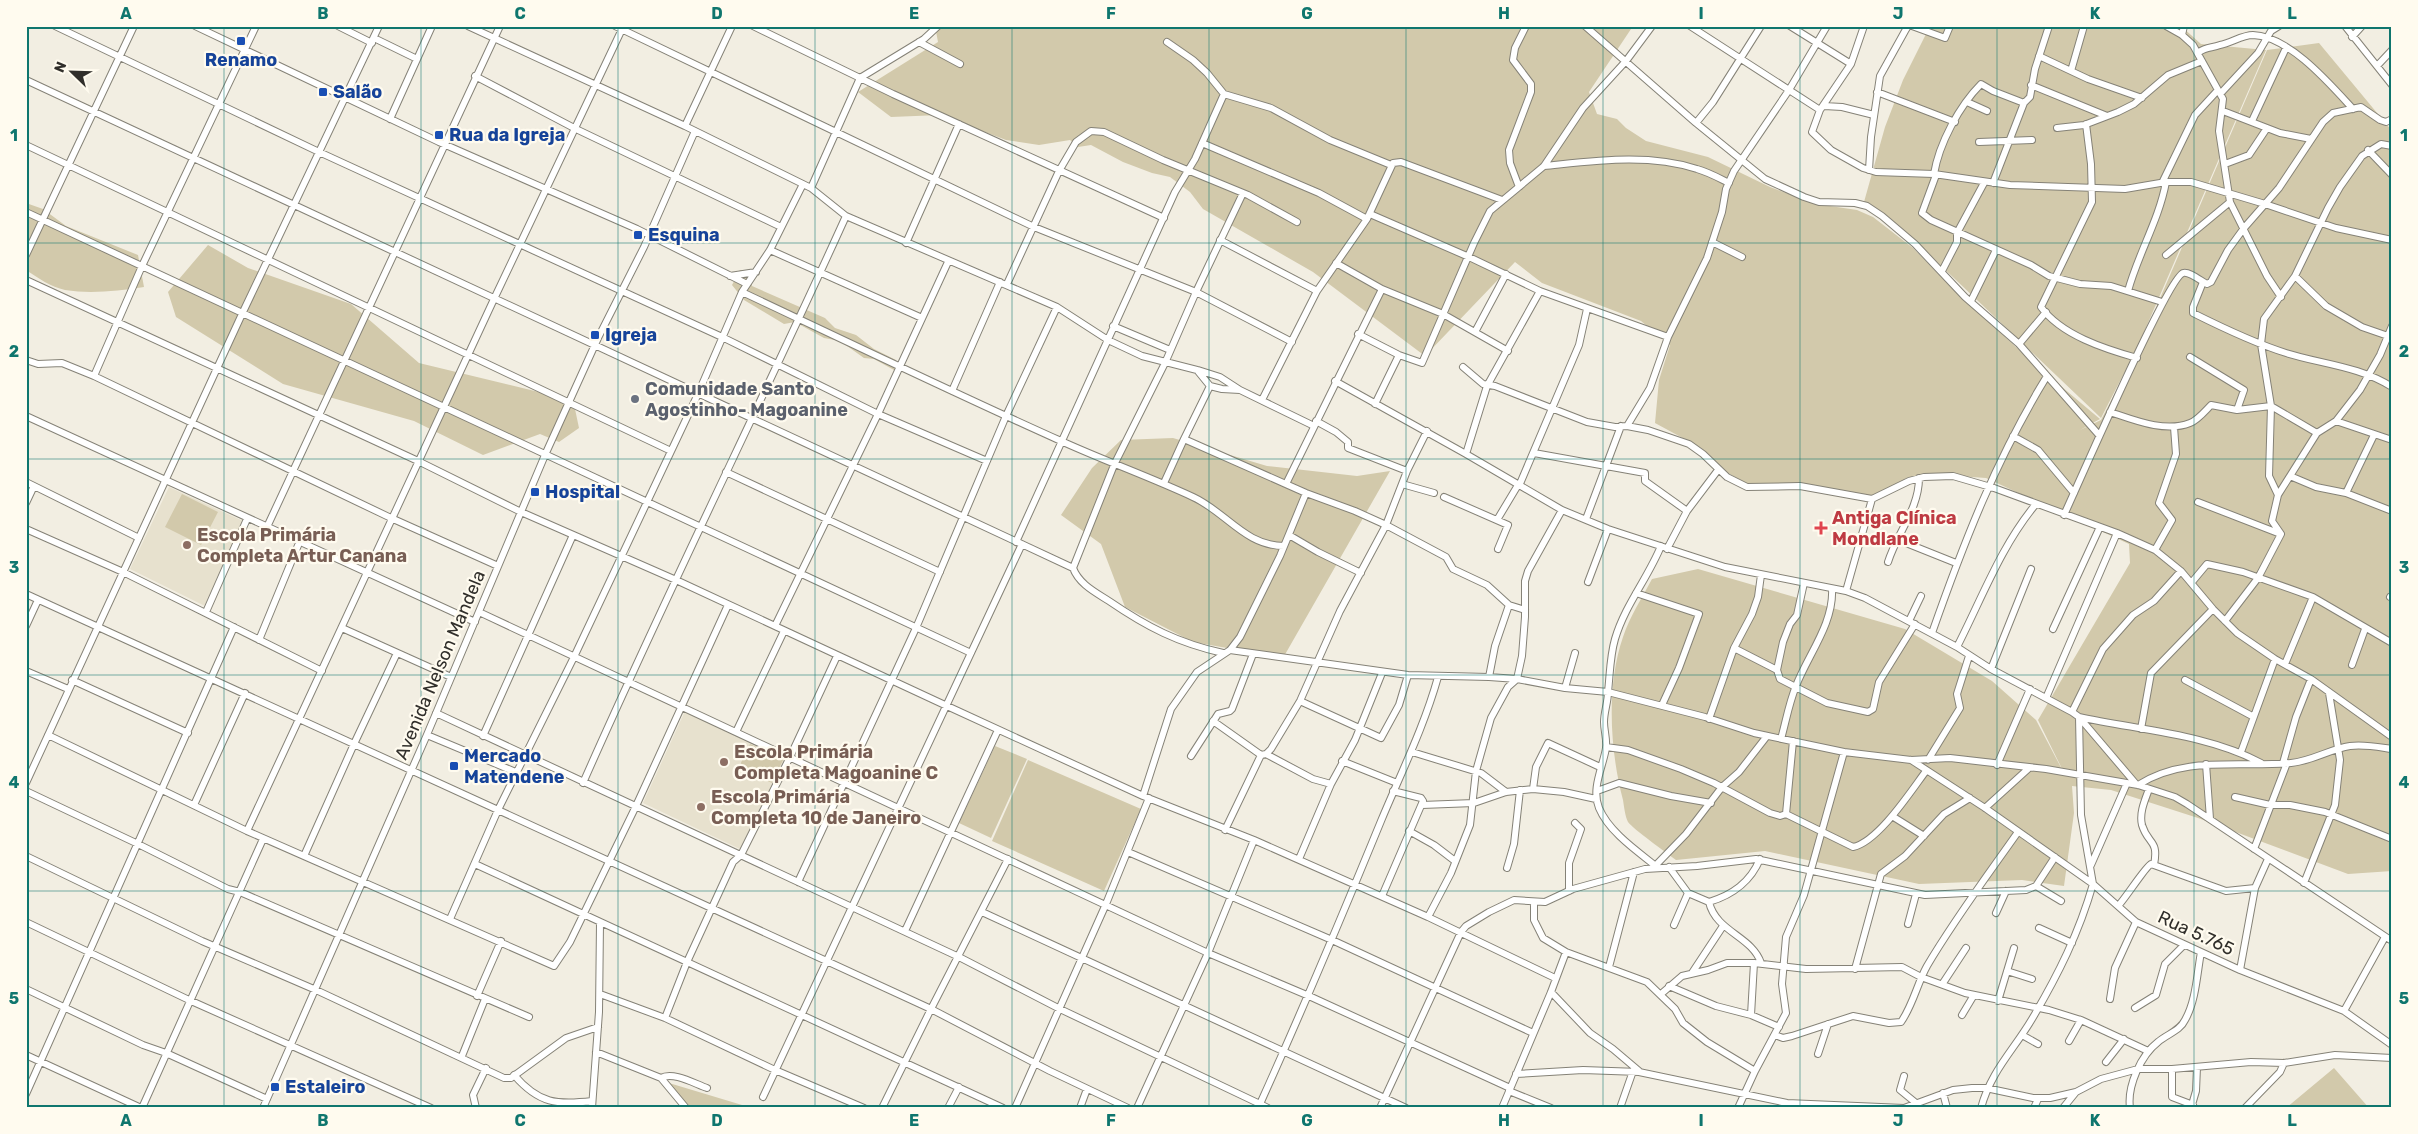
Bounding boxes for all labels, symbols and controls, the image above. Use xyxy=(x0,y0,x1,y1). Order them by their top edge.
text: A xyxy=(120,4,132,23)
text: B xyxy=(317,4,329,23)
text: C xyxy=(514,4,526,23)
text: D xyxy=(711,4,723,23)
text: E xyxy=(909,4,919,23)
text: F xyxy=(1106,4,1116,23)
text: G xyxy=(1301,4,1313,23)
text: H xyxy=(1498,4,1510,23)
text: I xyxy=(1698,4,1704,23)
text: J xyxy=(1893,4,1903,23)
text: K xyxy=(2090,4,2101,23)
text: L xyxy=(2287,4,2297,23)
marker: Renamo xyxy=(235,35,247,47)
north arrow xyxy=(48,48,98,98)
place label: Renamo xyxy=(205,49,277,71)
text: N xyxy=(51,59,70,75)
place label: Salão xyxy=(333,81,382,103)
marker: Salão xyxy=(317,86,329,98)
place label: Rua da Igreja xyxy=(449,124,565,146)
text: 1 xyxy=(10,126,18,145)
text: 1 xyxy=(2400,126,2408,145)
marker: Rua da Igreja xyxy=(433,129,445,141)
place label: Esquina xyxy=(648,224,720,246)
marker: Esquina xyxy=(632,229,644,241)
place label: Igreja xyxy=(605,324,657,346)
marker: Igreja xyxy=(589,329,601,341)
text: 2 xyxy=(9,342,19,361)
text: 2 xyxy=(2399,342,2409,361)
place label: Comunidade Santo Agostinho- Magoanine xyxy=(645,378,848,421)
marker: Comunidade Santo Agostinho- Magoanine xyxy=(629,393,641,405)
place label: Hospital xyxy=(545,481,620,503)
marker: Hospital xyxy=(529,486,541,498)
place label: Antiga Clínica Mondlane xyxy=(1832,507,1957,550)
marker: Antiga Clínica Mondlane xyxy=(1814,521,1828,535)
place label: Escola Primária Completa Artur Canana xyxy=(197,524,407,567)
marker: Escola Primária Completa Artur Canana xyxy=(181,539,193,551)
text: 3 xyxy=(9,558,19,577)
text: 3 xyxy=(2399,558,2409,577)
street label: Avenida Nelson Mandela xyxy=(390,567,490,763)
place label: Escola Primária Completa Magoanine C xyxy=(734,741,939,784)
place label: Mercado Matendene xyxy=(464,745,565,788)
marker: Escola Primária Completa Magoanine C xyxy=(718,756,730,768)
marker: Mercado Matendene xyxy=(448,760,460,772)
text: 4 xyxy=(9,773,20,792)
text: 4 xyxy=(2399,773,2410,792)
place label: Escola Primária Completa 10 de Janeiro xyxy=(711,786,921,829)
marker: Escola Primária Completa 10 de Janeiro xyxy=(695,801,707,813)
street label: Rua 5.765 xyxy=(2154,906,2238,960)
text: 5 xyxy=(9,989,19,1008)
text: 5 xyxy=(2399,989,2409,1008)
place label: Estaleiro xyxy=(285,1076,366,1098)
marker: Estaleiro xyxy=(269,1081,281,1093)
text: A xyxy=(120,1111,132,1130)
text: B xyxy=(317,1111,329,1130)
text: C xyxy=(514,1111,526,1130)
text: D xyxy=(711,1111,723,1130)
text: E xyxy=(909,1111,919,1130)
text: F xyxy=(1106,1111,1116,1130)
text: G xyxy=(1301,1111,1313,1130)
text: H xyxy=(1498,1111,1510,1130)
text: I xyxy=(1698,1111,1704,1130)
text: J xyxy=(1893,1111,1903,1130)
text: K xyxy=(2090,1111,2101,1130)
text: L xyxy=(2287,1111,2297,1130)

